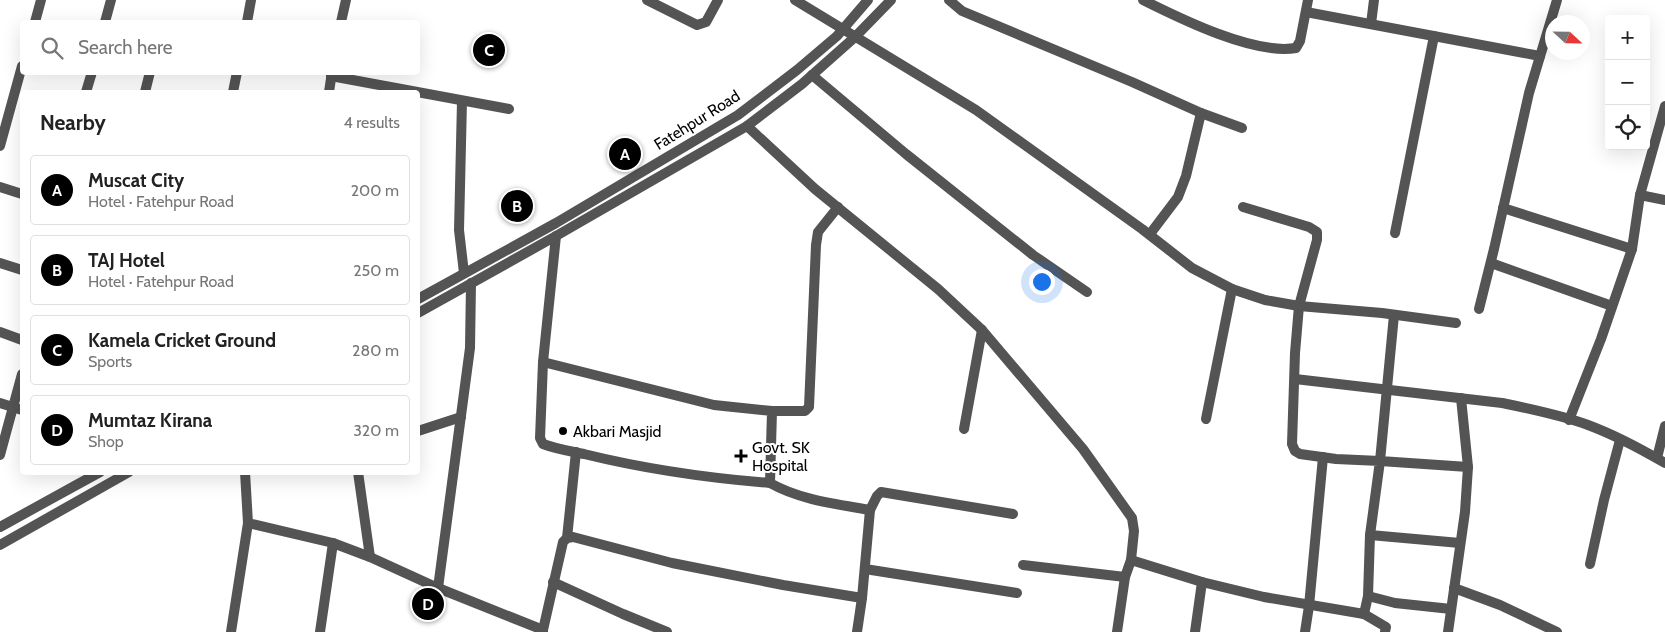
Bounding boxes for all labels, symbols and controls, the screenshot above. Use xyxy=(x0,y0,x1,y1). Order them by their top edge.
north arrow xyxy=(1545,15,1590,60)
map controls xyxy=(1605,15,1650,150)
button: + xyxy=(1605,15,1650,60)
search box xyxy=(20,20,420,75)
pin: C xyxy=(473,31,505,69)
icon: search xyxy=(38,34,66,62)
text: Search here xyxy=(78,36,172,59)
button: − xyxy=(1605,60,1650,105)
street label: Fatehpur Road xyxy=(650,86,744,154)
button: locate xyxy=(1605,105,1650,150)
text: Nearby xyxy=(40,110,106,135)
text: 4 results xyxy=(343,113,400,132)
pin: A xyxy=(609,135,641,173)
text: Muscat City xyxy=(88,169,184,192)
text: A xyxy=(52,181,62,200)
text: 200 m xyxy=(351,181,399,200)
pin: B xyxy=(501,187,533,225)
text: Hotel · Fatehpur Road xyxy=(88,192,234,211)
text: TAJ Hotel xyxy=(88,249,165,272)
text: B xyxy=(52,261,62,280)
text: 250 m xyxy=(353,261,399,280)
your location xyxy=(1029,269,1055,295)
text: Hotel · Fatehpur Road xyxy=(88,272,234,291)
text: Kamela Cricket Ground xyxy=(88,329,276,352)
text: C xyxy=(52,341,62,360)
text: 280 m xyxy=(352,341,399,360)
text: Sports xyxy=(88,352,132,371)
text: Mumtaz Kirana xyxy=(88,409,212,432)
text: D xyxy=(51,421,63,440)
text: 320 m xyxy=(353,421,399,440)
place label: Akbari Masjid xyxy=(573,422,662,441)
marker: Akbari Masjid xyxy=(557,425,569,437)
text: Shop xyxy=(88,432,124,451)
place label: Govt. SK Hospital xyxy=(752,438,810,475)
marker: Govt. SK Hospital xyxy=(734,449,748,463)
pin: D xyxy=(412,585,444,623)

